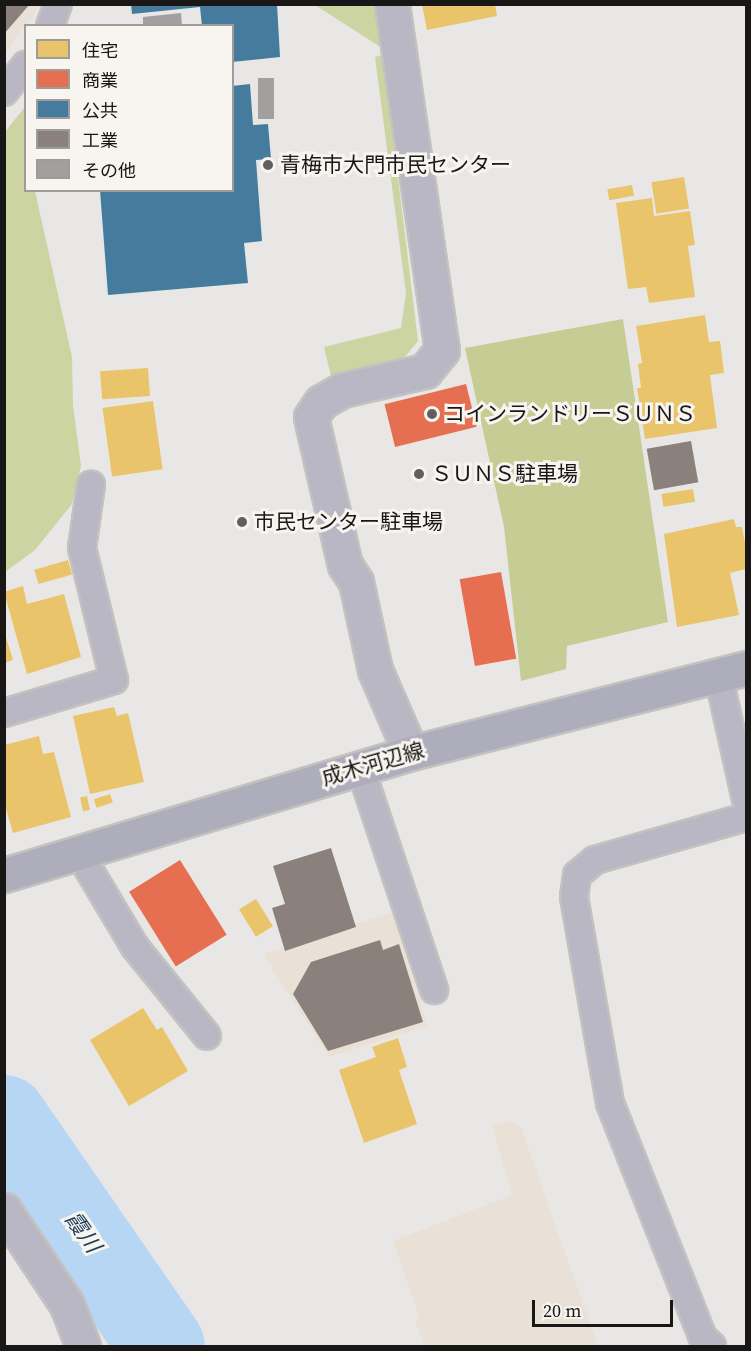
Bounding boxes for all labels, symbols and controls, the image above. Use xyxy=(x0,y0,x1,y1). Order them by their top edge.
legend xyxy=(24,24,234,192)
text: 住宅 xyxy=(82,38,118,63)
text: 商業 xyxy=(82,68,118,93)
text: 公共 xyxy=(82,98,118,123)
text: 工業 xyxy=(82,128,118,153)
place label: 青梅市大門市民センター xyxy=(280,152,511,178)
text: その他 xyxy=(82,158,136,183)
marker: 青梅市大門市民センター xyxy=(261,158,275,172)
place label: コインランドリーＳＵＮＳ xyxy=(444,401,696,427)
marker: コインランドリーＳＵＮＳ xyxy=(425,407,439,421)
place label: ＳＵＮＳ駐車場 xyxy=(431,461,578,487)
marker: ＳＵＮＳ駐車場 xyxy=(412,467,426,481)
place label: 市民センター駐車場 xyxy=(254,509,443,535)
marker: 市民センター駐車場 xyxy=(235,515,249,529)
street label: 成木河辺線 xyxy=(319,737,427,791)
water label: 霞川 xyxy=(60,1206,106,1258)
scale bar xyxy=(535,1288,676,1326)
text: 20 m xyxy=(543,1298,581,1323)

